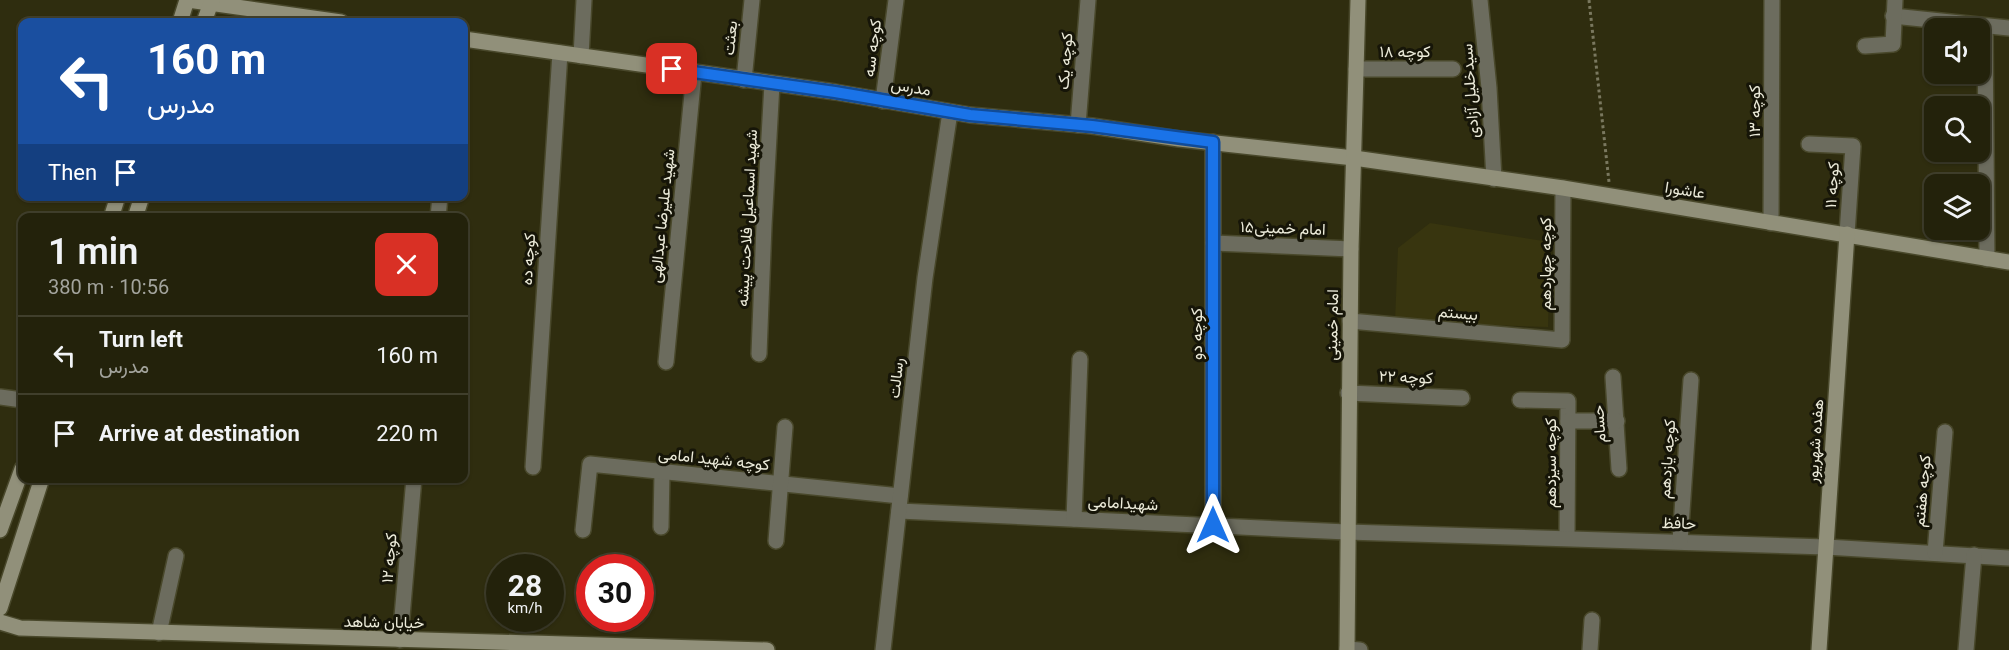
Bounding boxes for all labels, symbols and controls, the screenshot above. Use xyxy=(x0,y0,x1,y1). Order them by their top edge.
street label: کوچه سه xyxy=(859,18,887,78)
map controls xyxy=(1924,18,1990,240)
button: sound xyxy=(1924,18,1990,84)
street label: بعثت xyxy=(719,20,741,56)
street label: کوچه یک xyxy=(1054,32,1078,90)
text: 160 m xyxy=(147,35,266,84)
icon: left xyxy=(48,42,126,120)
street label: کوچه ۱۸ xyxy=(1379,42,1431,63)
pin xyxy=(646,43,697,94)
street label: سیدخلیل آزادی xyxy=(1457,43,1484,139)
icon: arrive xyxy=(655,52,688,85)
street label: مدرس xyxy=(890,74,932,101)
street label: کوچه ۱۳ xyxy=(1745,85,1766,137)
text: مدرس xyxy=(147,88,215,120)
button: search xyxy=(1924,96,1990,162)
street label: شهید اسماعیل فلاحت پیشه xyxy=(733,129,763,307)
street label: شهید علیرضا عبدالهی xyxy=(646,148,679,284)
icon: arrive xyxy=(109,156,142,189)
text: Then xyxy=(48,160,97,185)
street label: کوچه ۱۱ xyxy=(1821,161,1845,209)
button: layers xyxy=(1924,174,1990,240)
street label: عاشورا xyxy=(1663,177,1706,204)
street label: امام خمینی۱۵ xyxy=(1240,217,1326,240)
street label: کوچه چهاردهم xyxy=(1536,217,1557,311)
text: 1 min xyxy=(48,231,138,273)
street label: کوچه ده xyxy=(517,232,541,286)
button: close xyxy=(375,233,438,296)
text: 380 m · 10:56 xyxy=(48,275,169,299)
street label: امام خمینی xyxy=(1322,289,1343,361)
street label: بیستم xyxy=(1437,302,1479,325)
street label: کوچه دو xyxy=(1187,308,1208,360)
text: Turn left xyxy=(99,327,183,352)
icon: left xyxy=(48,339,81,372)
text: 160 m xyxy=(376,343,438,368)
text: مدرس xyxy=(99,354,149,378)
street label: رسالت xyxy=(884,357,909,399)
street label: کوچه ۲۲ xyxy=(1379,367,1433,389)
street label: هفده شهریور xyxy=(1803,398,1828,485)
street label: حسام xyxy=(1588,404,1611,444)
icon: arrive xyxy=(48,417,81,450)
street label: کوچه سیزدهم xyxy=(1541,418,1562,508)
street label: کوچه یازدهم xyxy=(1655,419,1681,499)
text: Arrive at destination xyxy=(99,421,300,446)
text: 220 m xyxy=(376,421,438,446)
street label: کوچه شهید امامی xyxy=(657,444,771,476)
street label: کوچه هفتم xyxy=(1909,454,1937,528)
street label: شهیدامامی xyxy=(1087,492,1159,515)
position arrow xyxy=(1181,493,1245,557)
street label: حافظ xyxy=(1661,513,1697,533)
street label: کوچه ۱۲ xyxy=(377,532,403,584)
speed limit sign: 30 xyxy=(576,554,654,632)
text: 28 xyxy=(508,568,542,603)
text: km/h xyxy=(507,599,543,617)
street label: خیابان شاهد xyxy=(343,612,425,632)

